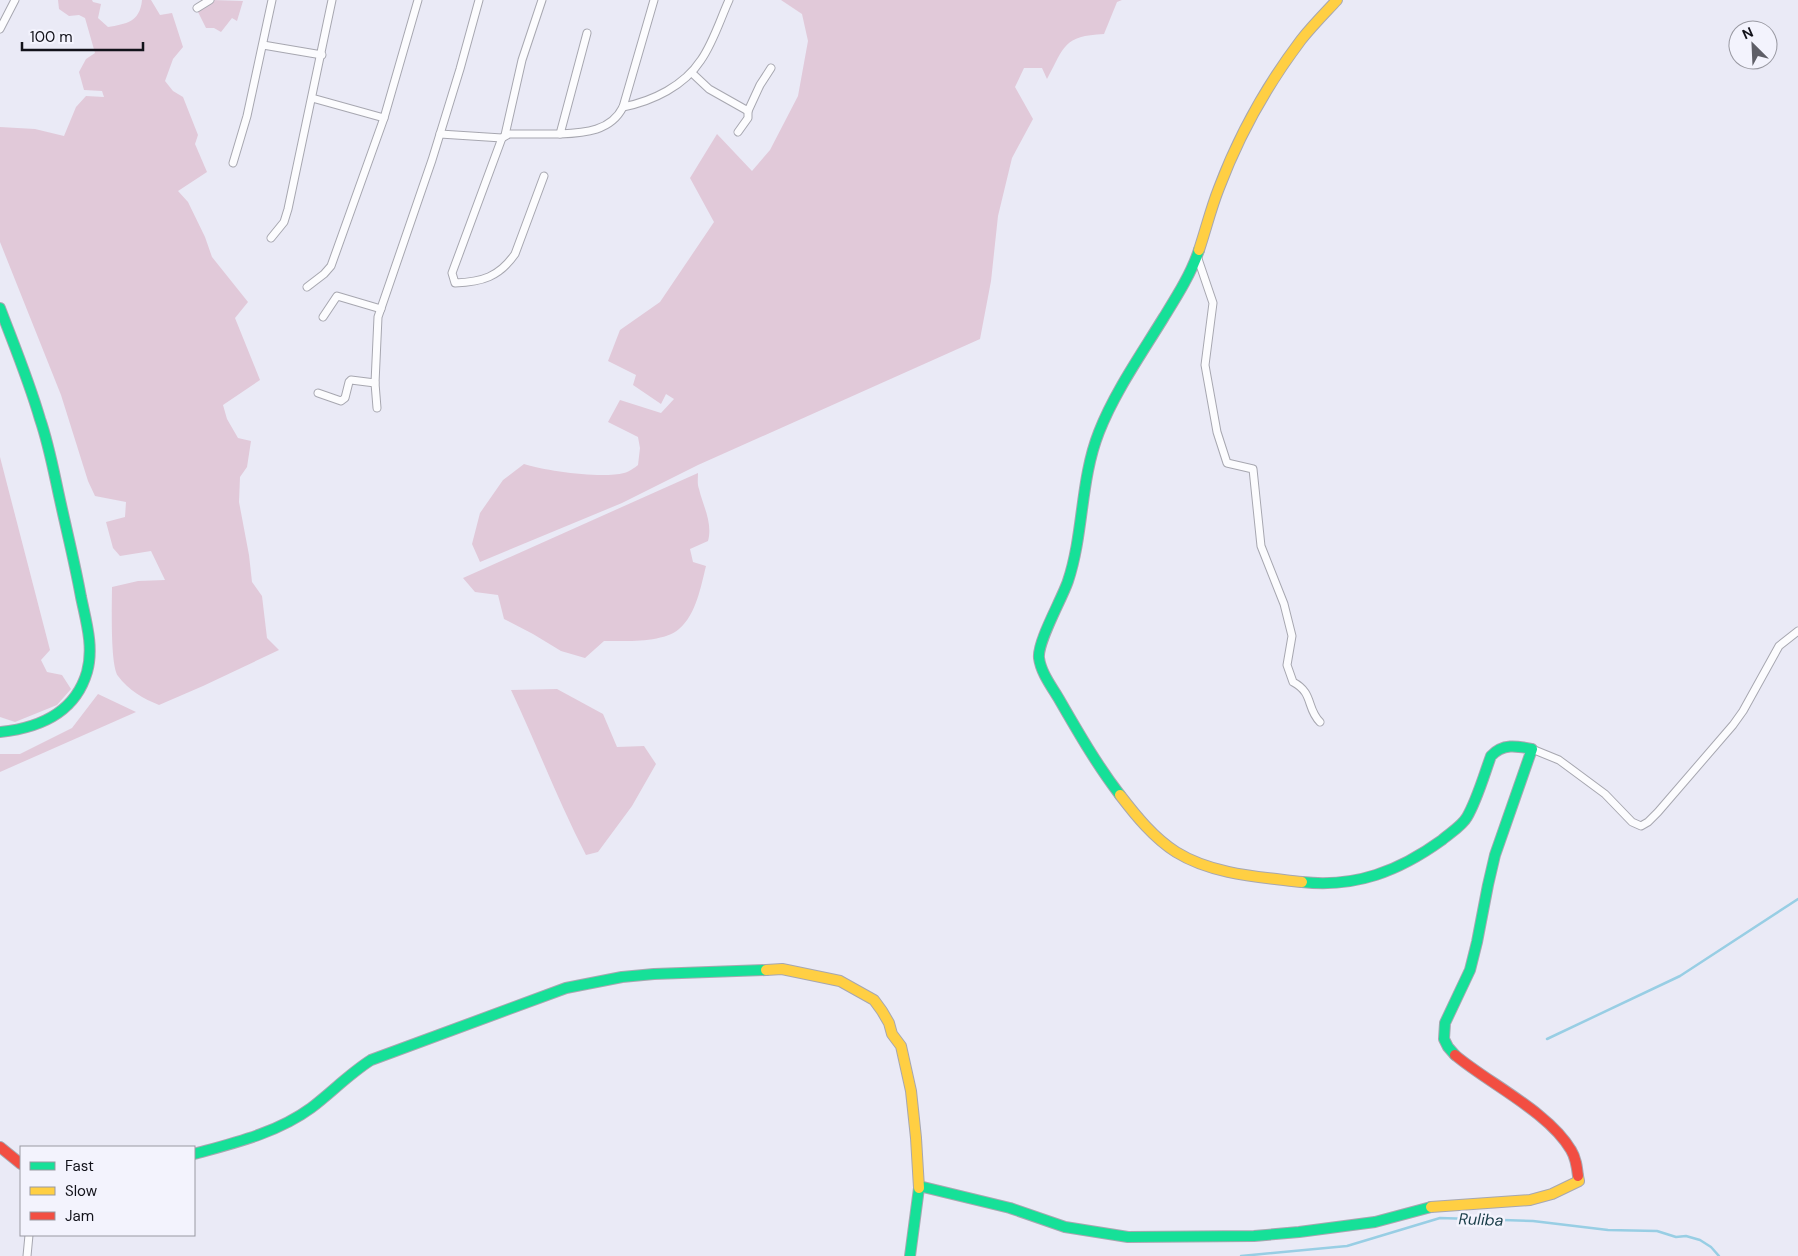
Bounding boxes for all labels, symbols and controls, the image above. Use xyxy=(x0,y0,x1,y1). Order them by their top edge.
scale bar xyxy=(22,20,144,52)
north arrow xyxy=(1728,20,1778,70)
text: N xyxy=(1739,23,1756,43)
text: 100 m xyxy=(30,27,73,47)
legend xyxy=(20,1146,195,1236)
text: Fast xyxy=(65,1156,94,1176)
text: Slow xyxy=(65,1181,98,1201)
text: Jam xyxy=(65,1206,94,1226)
water label: Ruliba xyxy=(1458,1208,1504,1231)

